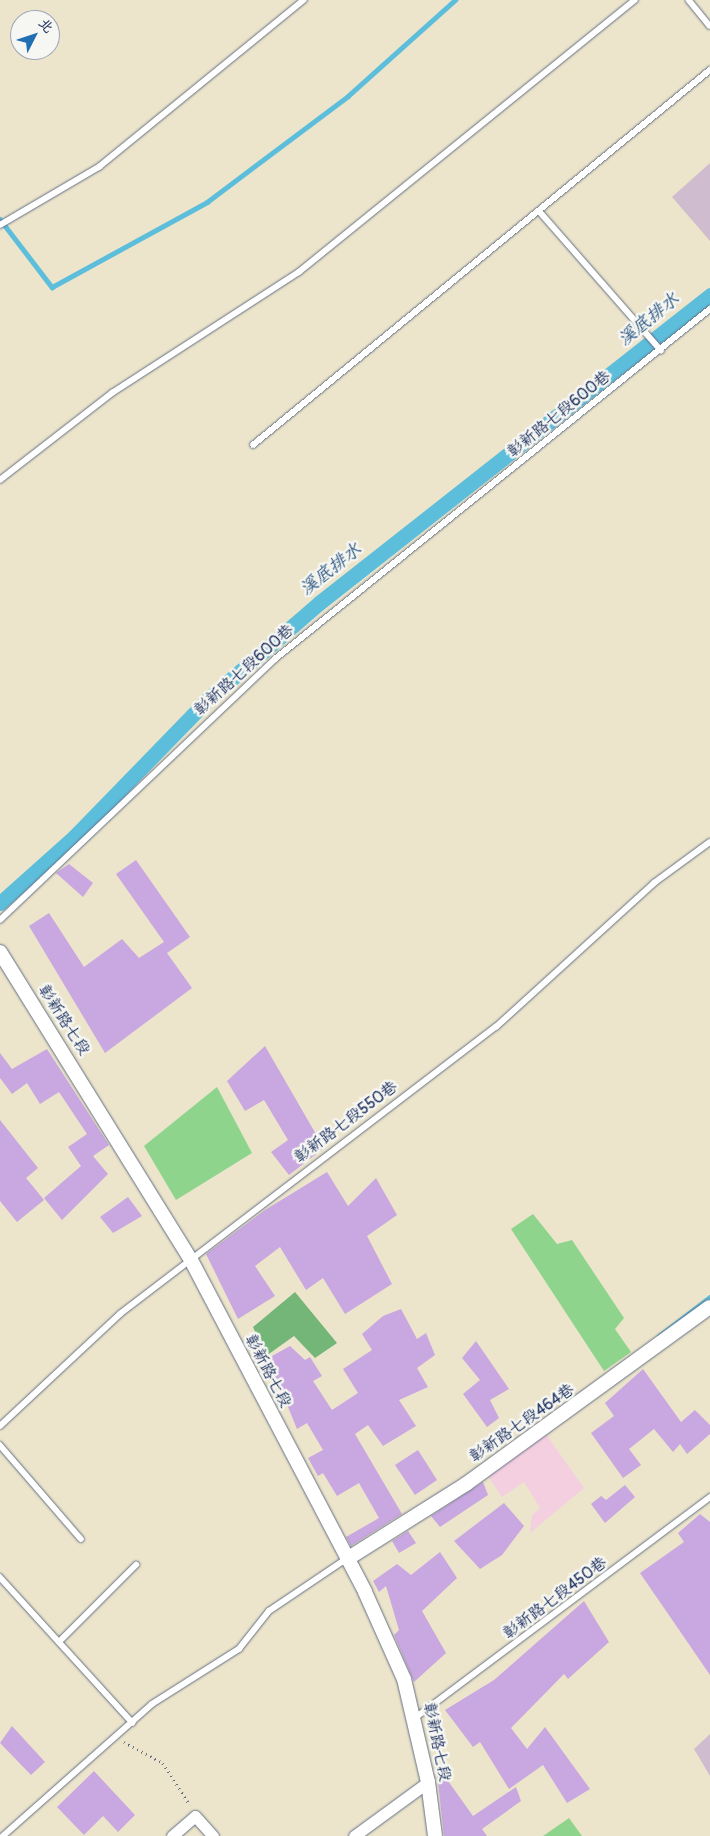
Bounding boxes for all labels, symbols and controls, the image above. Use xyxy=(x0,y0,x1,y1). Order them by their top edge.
north arrow xyxy=(10,10,60,60)
text: 北 xyxy=(35,15,57,36)
water label: 溪底排水 xyxy=(614,289,684,351)
street label: 彰新路七段600巷 xyxy=(504,367,614,461)
water label: 溪底排水 xyxy=(296,539,366,601)
street label: 彰新路七段600巷 xyxy=(190,620,298,720)
street label: 彰新路七段 xyxy=(34,981,94,1059)
street label: 彰新路七段550巷 xyxy=(291,1077,401,1167)
street label: 彰新路七段 xyxy=(241,1331,295,1411)
street label: 彰新路七段464巷 xyxy=(466,1380,578,1466)
street label: 彰新路七段450巷 xyxy=(499,1553,611,1643)
street label: 彰新路七段 xyxy=(419,1701,455,1783)

